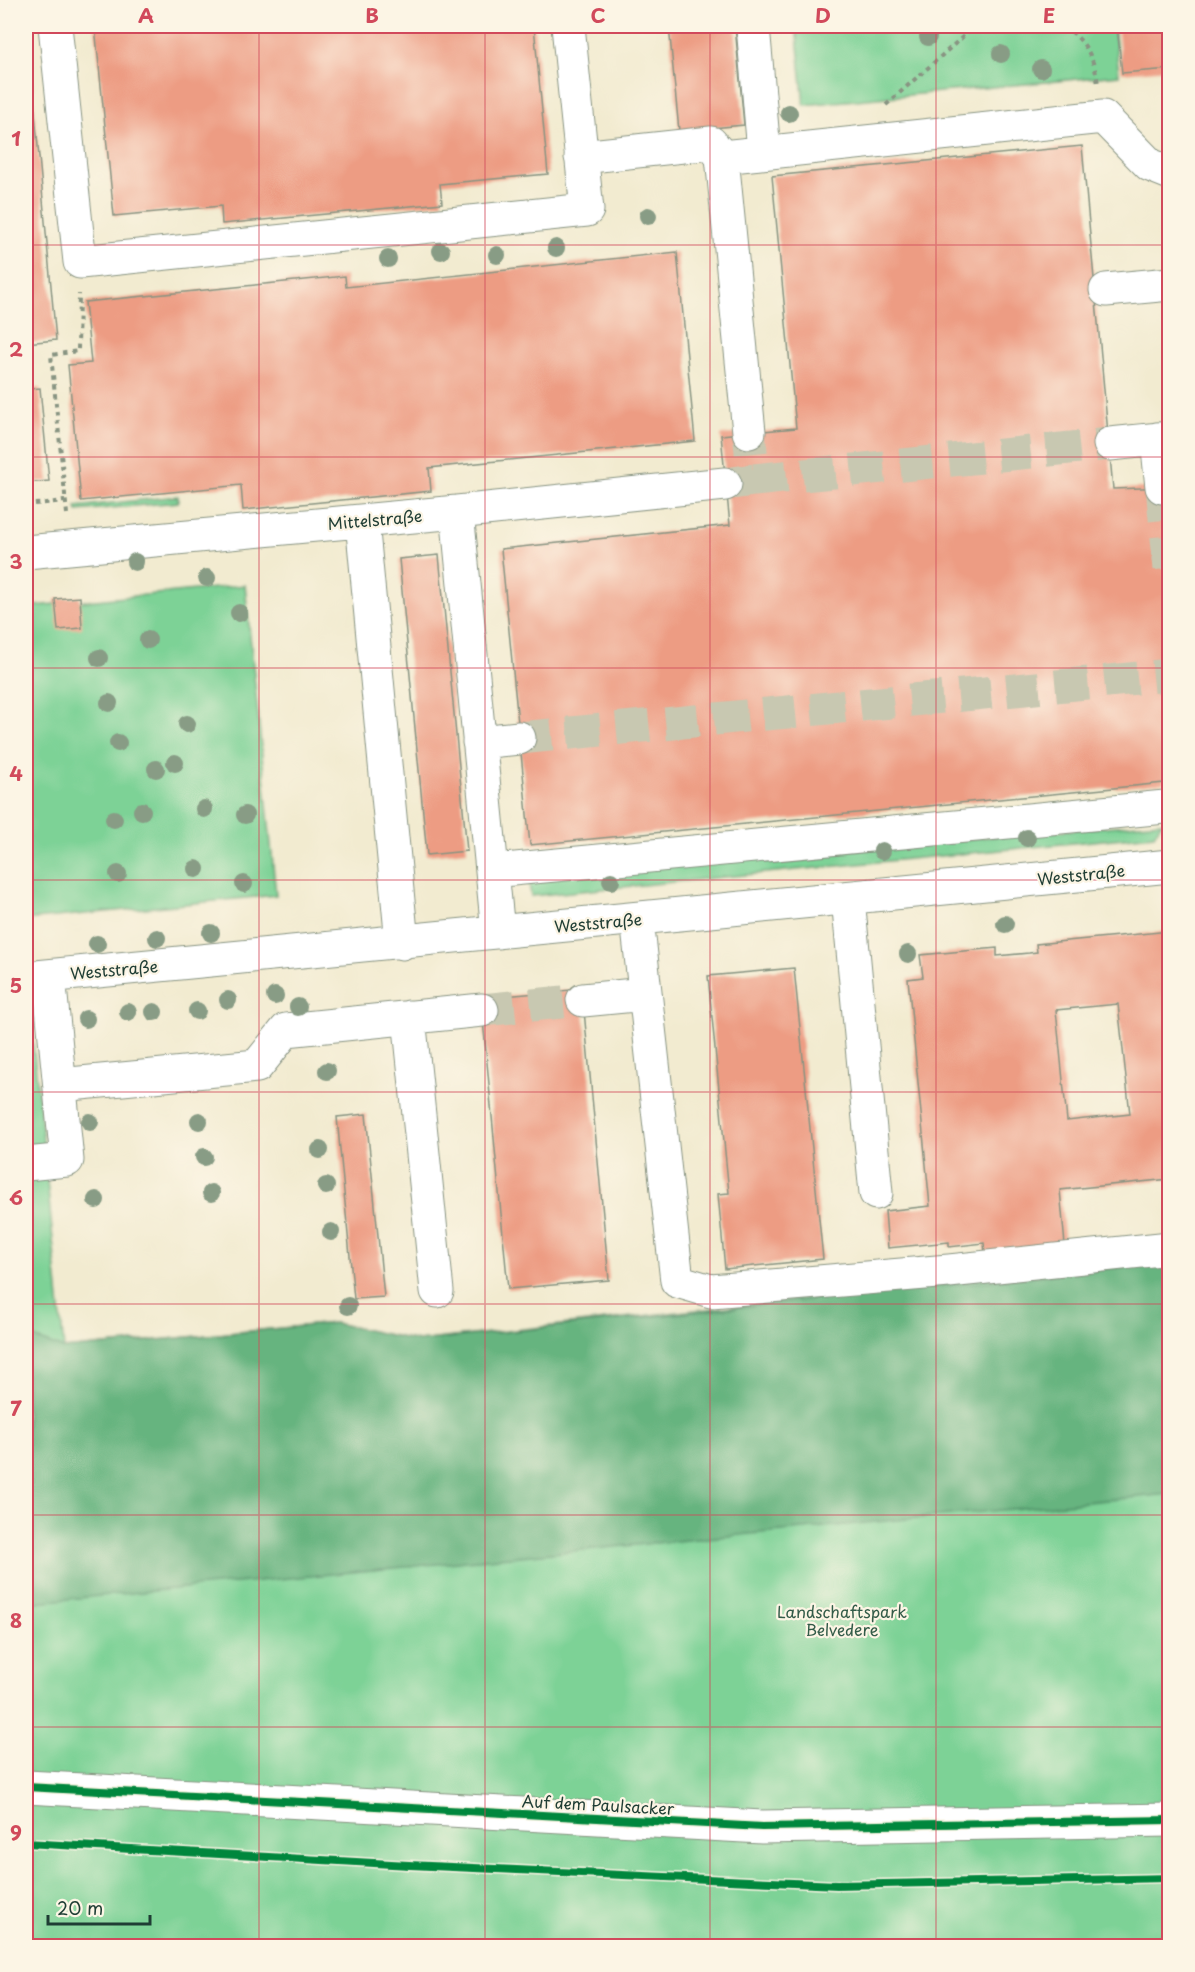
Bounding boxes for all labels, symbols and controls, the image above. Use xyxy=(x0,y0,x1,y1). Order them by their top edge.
text: A xyxy=(138,0,154,30)
text: B xyxy=(365,0,379,30)
text: C xyxy=(590,0,606,30)
text: D xyxy=(815,0,831,30)
text: E xyxy=(1043,0,1055,30)
text: 1 xyxy=(11,123,21,153)
text: 2 xyxy=(9,334,23,364)
street label: Mittelstraße xyxy=(327,503,423,535)
text: 3 xyxy=(9,546,23,576)
text: 4 xyxy=(9,758,23,788)
street label: Weststraße xyxy=(1036,857,1126,891)
street label: Weststraße xyxy=(553,906,643,938)
street label: Weststraße xyxy=(69,953,159,985)
text: 5 xyxy=(10,970,22,1000)
text: 6 xyxy=(9,1182,23,1212)
text: 7 xyxy=(10,1393,22,1423)
park label: Landschaftspark Belvedere xyxy=(777,1599,907,1641)
text: 8 xyxy=(10,1605,22,1635)
street label: Auf dem Paulsacker xyxy=(521,1788,675,1820)
text: 9 xyxy=(10,1817,22,1847)
scale bar xyxy=(48,1888,150,1926)
text: 20 m xyxy=(57,1894,103,1921)

